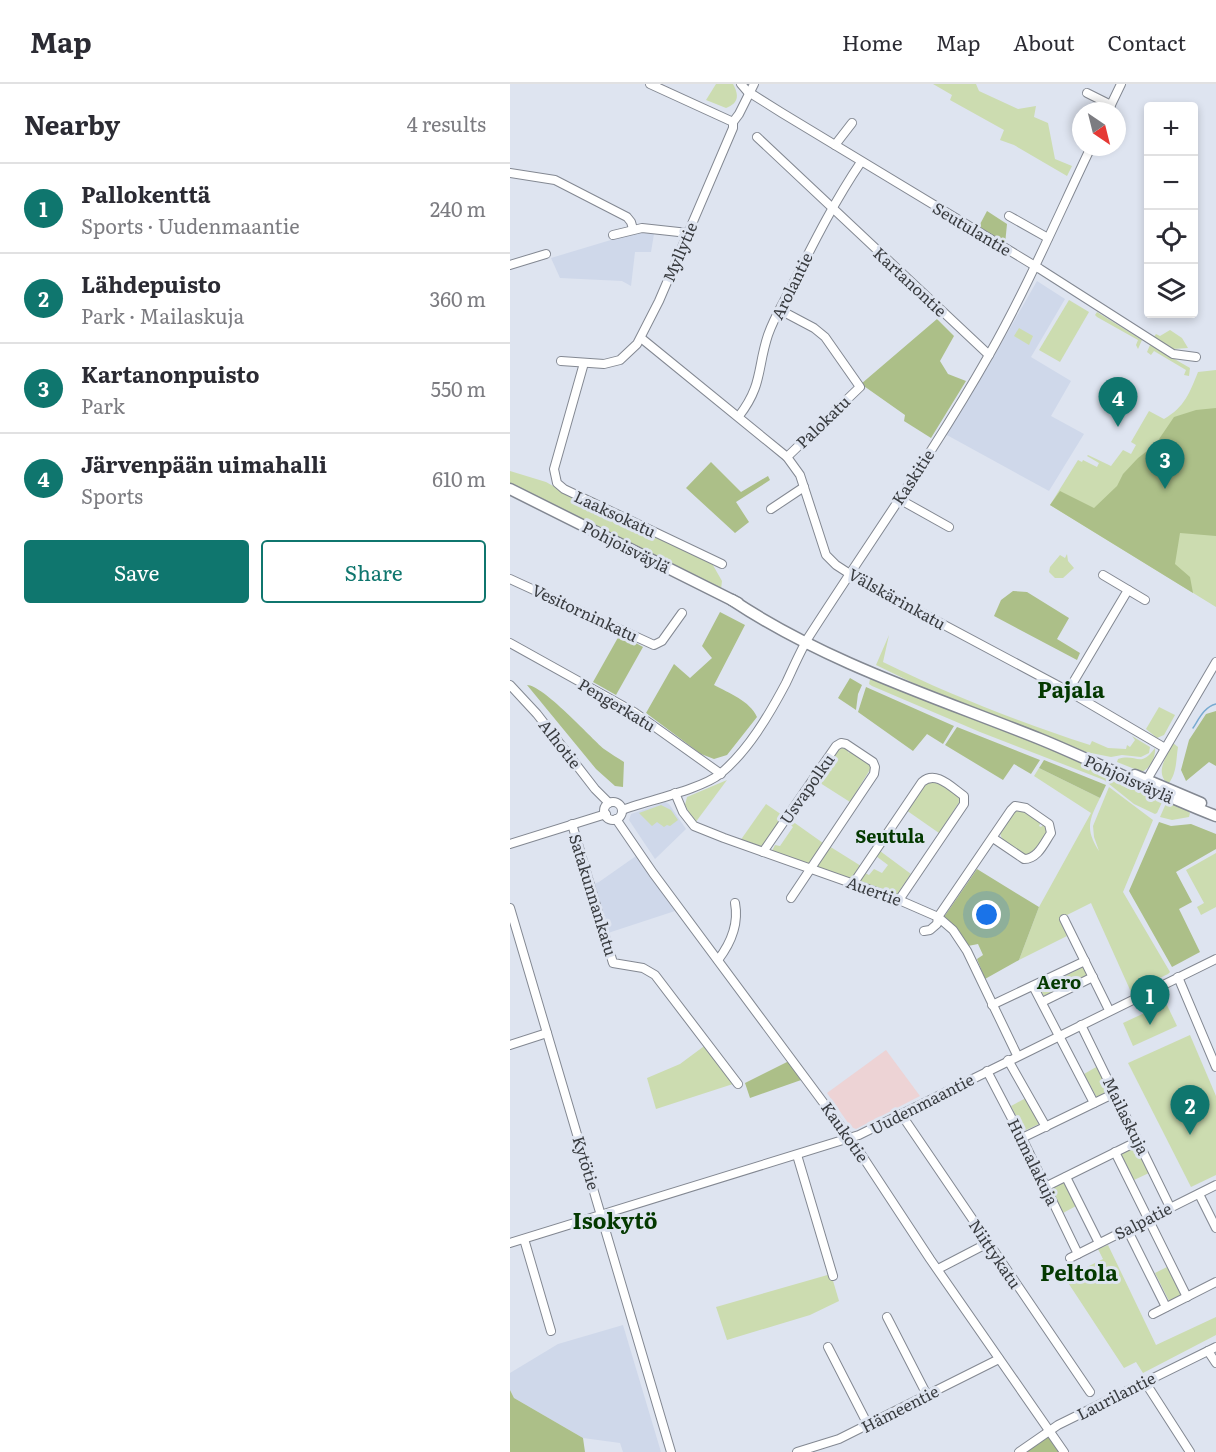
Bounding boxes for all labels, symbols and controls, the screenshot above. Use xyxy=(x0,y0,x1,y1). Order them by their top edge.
text: Map xyxy=(30,20,92,62)
text: Home xyxy=(842,26,903,57)
text: Map xyxy=(936,26,980,57)
text: About xyxy=(1013,26,1075,57)
text: Contact xyxy=(1108,26,1186,57)
north arrow xyxy=(1072,102,1126,156)
map controls xyxy=(1144,102,1198,318)
button: + xyxy=(1144,102,1198,156)
text: Nearby xyxy=(24,104,120,143)
text: 4 results xyxy=(407,108,486,138)
button: − xyxy=(1144,156,1198,210)
text: Pallokenttä xyxy=(81,177,210,210)
text: 1 xyxy=(39,193,48,223)
text: 240 m xyxy=(430,193,486,223)
street label: Seutulantie xyxy=(929,195,1016,261)
text: Sports · Uudenmaantie xyxy=(81,210,300,240)
button: locate xyxy=(1144,210,1198,264)
street label: Myllytie xyxy=(656,218,702,285)
street label: Kartanontie xyxy=(869,241,953,322)
street label: Arolantie xyxy=(765,248,818,323)
button: layers xyxy=(1144,264,1198,318)
text: Lähdepuisto xyxy=(81,267,221,300)
text: 2 xyxy=(38,283,49,313)
text: 360 m xyxy=(429,283,486,313)
text: Park · Mailaskuja xyxy=(81,300,244,330)
text: Kartanonpuisto xyxy=(81,357,259,390)
text: 3 xyxy=(38,373,49,403)
text: 550 m xyxy=(431,373,486,403)
pin: 4 xyxy=(1098,378,1138,427)
street label: Palokatu xyxy=(790,389,855,453)
text: Park xyxy=(81,390,125,420)
pin: 3 xyxy=(1146,440,1184,489)
street label: Kaskitie xyxy=(885,444,939,509)
text: Järvenpään uimahalli xyxy=(81,447,327,480)
text: 4 xyxy=(37,463,50,493)
text: 610 m xyxy=(432,463,486,493)
text: Sports xyxy=(81,480,143,510)
street label: Laaksokatu xyxy=(571,484,660,543)
street label: Pohjoisväylä xyxy=(578,514,675,579)
button: Save xyxy=(24,540,249,603)
button: Share xyxy=(261,540,486,603)
street label: Välskärinkatu xyxy=(844,561,951,635)
street label: Vesitorninkatu xyxy=(529,577,642,647)
street label: Pengerkatu xyxy=(574,672,661,737)
district label: Pajala xyxy=(1037,672,1105,705)
street label: Alhotie xyxy=(534,714,588,773)
street label: Usvapolku xyxy=(773,748,839,829)
street label: Pohjoisväylä xyxy=(1081,748,1178,809)
district label: Seutula xyxy=(855,822,925,849)
street label: Satakunnankatu xyxy=(564,831,624,959)
street label: Auertie xyxy=(843,869,905,911)
your location xyxy=(972,900,1001,929)
district label: Aero xyxy=(1037,968,1081,995)
pin: 1 xyxy=(1130,976,1170,1025)
street label: Uudenmaantie xyxy=(865,1067,978,1140)
street label: Mailaskuja xyxy=(1098,1073,1156,1159)
pin: 2 xyxy=(1170,1086,1210,1135)
street label: Kaukotie xyxy=(816,1096,875,1167)
street label: Humalakuja xyxy=(1002,1114,1066,1210)
street label: Kytötie xyxy=(567,1133,607,1193)
street label: Salpatie xyxy=(1110,1195,1175,1245)
district label: Isokytö xyxy=(573,1203,657,1236)
street label: Niittykatu xyxy=(964,1214,1028,1293)
district label: Peltola xyxy=(1040,1255,1118,1288)
street label: Laurilantie xyxy=(1072,1365,1159,1425)
street label: Hämeentie xyxy=(857,1378,942,1438)

